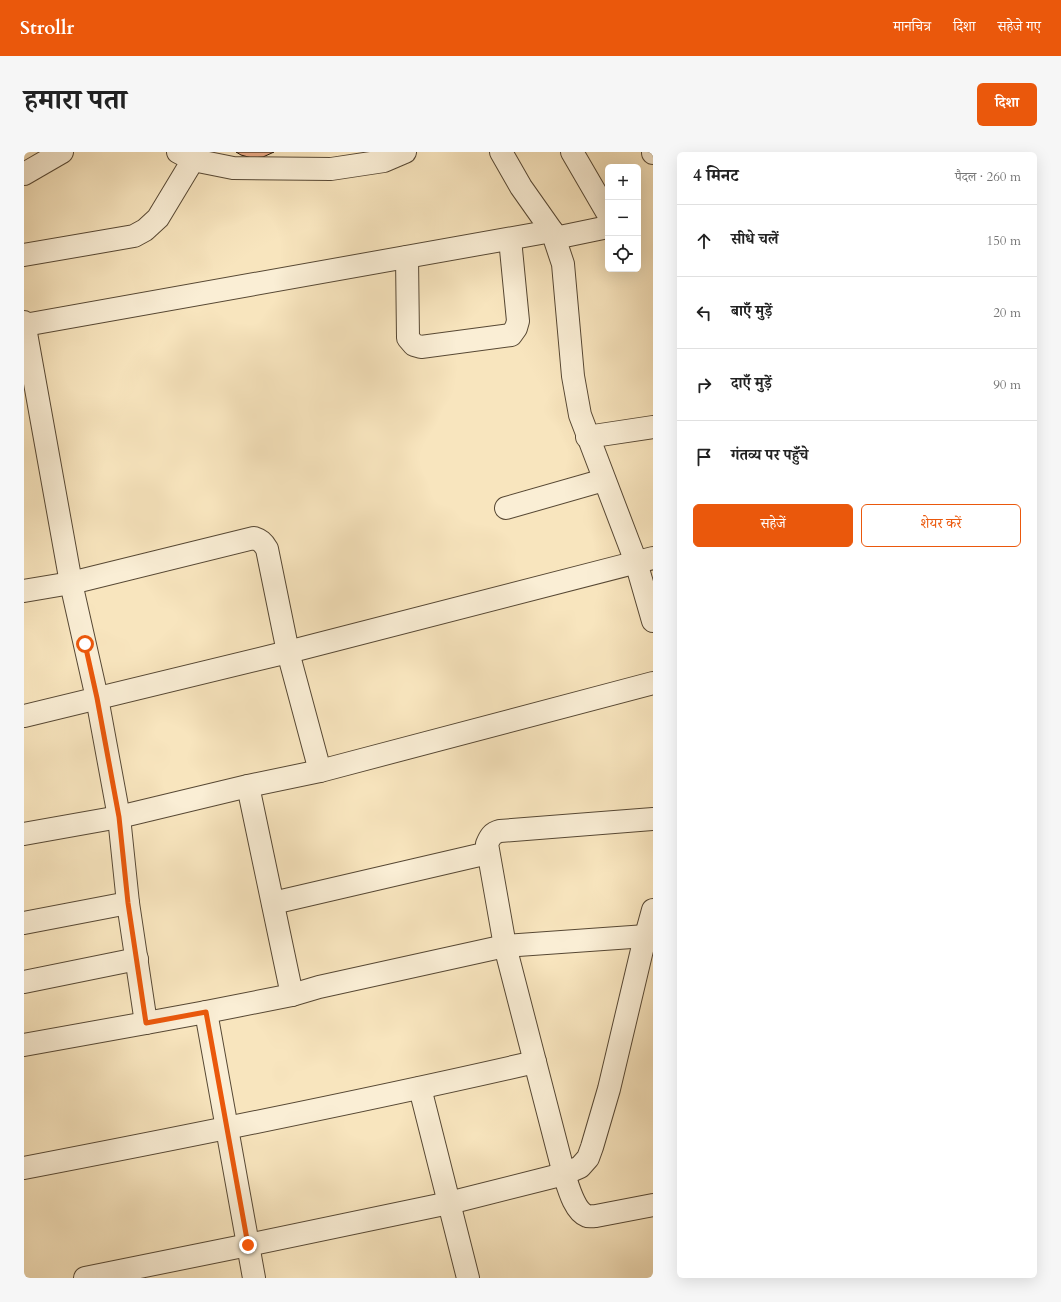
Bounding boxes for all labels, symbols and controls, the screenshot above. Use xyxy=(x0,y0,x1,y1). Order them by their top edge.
text: Strollr xyxy=(20,15,74,41)
text: मानचित्र xyxy=(893,17,931,36)
text: दिशा xyxy=(953,17,975,36)
text: सहेजे गए xyxy=(997,17,1041,36)
text: हमारा पता xyxy=(24,81,127,119)
button: दिशा xyxy=(977,83,1037,126)
map controls xyxy=(605,164,641,272)
button: + xyxy=(605,164,641,200)
text: 4 मिनट xyxy=(693,164,739,187)
text: पैदल · 260 m xyxy=(955,168,1021,186)
button: − xyxy=(605,200,641,236)
text: सीधे चलें xyxy=(731,229,779,249)
icon: ahead xyxy=(693,230,715,252)
text: 150 m xyxy=(987,232,1021,250)
button: locate xyxy=(605,236,641,272)
text: बाएँ मुड़ें xyxy=(731,301,772,321)
icon: left xyxy=(693,302,715,324)
text: 20 m xyxy=(993,304,1021,322)
text: दाएँ मुड़ें xyxy=(731,373,772,393)
icon: right xyxy=(693,374,715,396)
text: 90 m xyxy=(993,376,1021,394)
text: गंतव्य पर पहुँचे xyxy=(731,445,808,465)
icon: arrive xyxy=(693,446,715,468)
button: सहेजें xyxy=(693,504,853,547)
button: शेयर करें xyxy=(861,504,1021,547)
route start xyxy=(76,635,94,653)
route end xyxy=(239,1236,257,1254)

